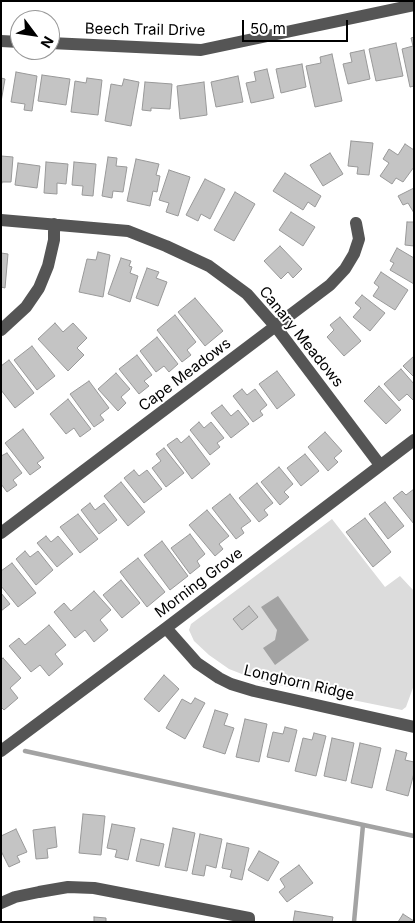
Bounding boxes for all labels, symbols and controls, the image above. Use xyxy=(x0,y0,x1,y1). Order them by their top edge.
north arrow xyxy=(10,10,60,60)
scale bar xyxy=(245,10,351,42)
text: 50 m xyxy=(250,19,286,38)
street label: Beech Trail Drive xyxy=(85,20,205,40)
text: N xyxy=(37,34,57,51)
street label: Canary Meadows xyxy=(255,283,347,391)
street label: Cape Meadows xyxy=(135,335,235,415)
street label: Morning Grove xyxy=(152,544,246,622)
street label: Longhorn Ridge xyxy=(242,662,356,704)

